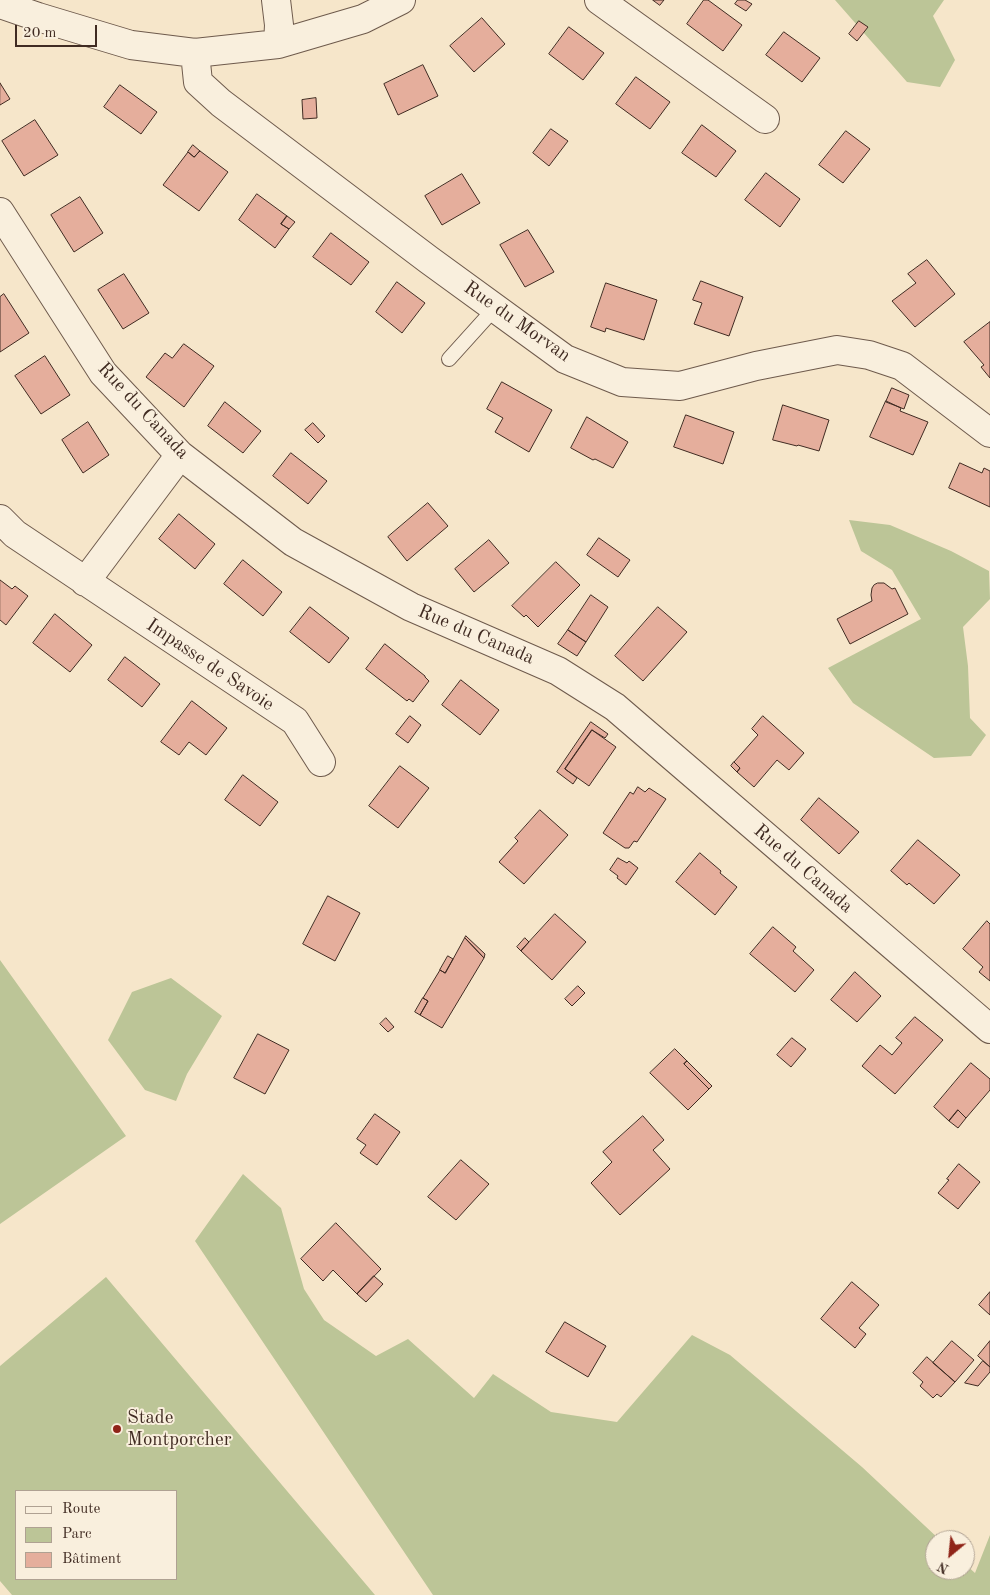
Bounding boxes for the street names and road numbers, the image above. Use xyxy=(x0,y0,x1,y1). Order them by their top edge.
street label: Rue du Morvan xyxy=(459,277,575,367)
street label: Rue du Canada xyxy=(92,358,194,464)
street label: Rue du Canada xyxy=(414,600,538,670)
street label: Impasse de Savoie xyxy=(142,614,278,716)
street label: Rue du Canada xyxy=(749,820,857,918)

